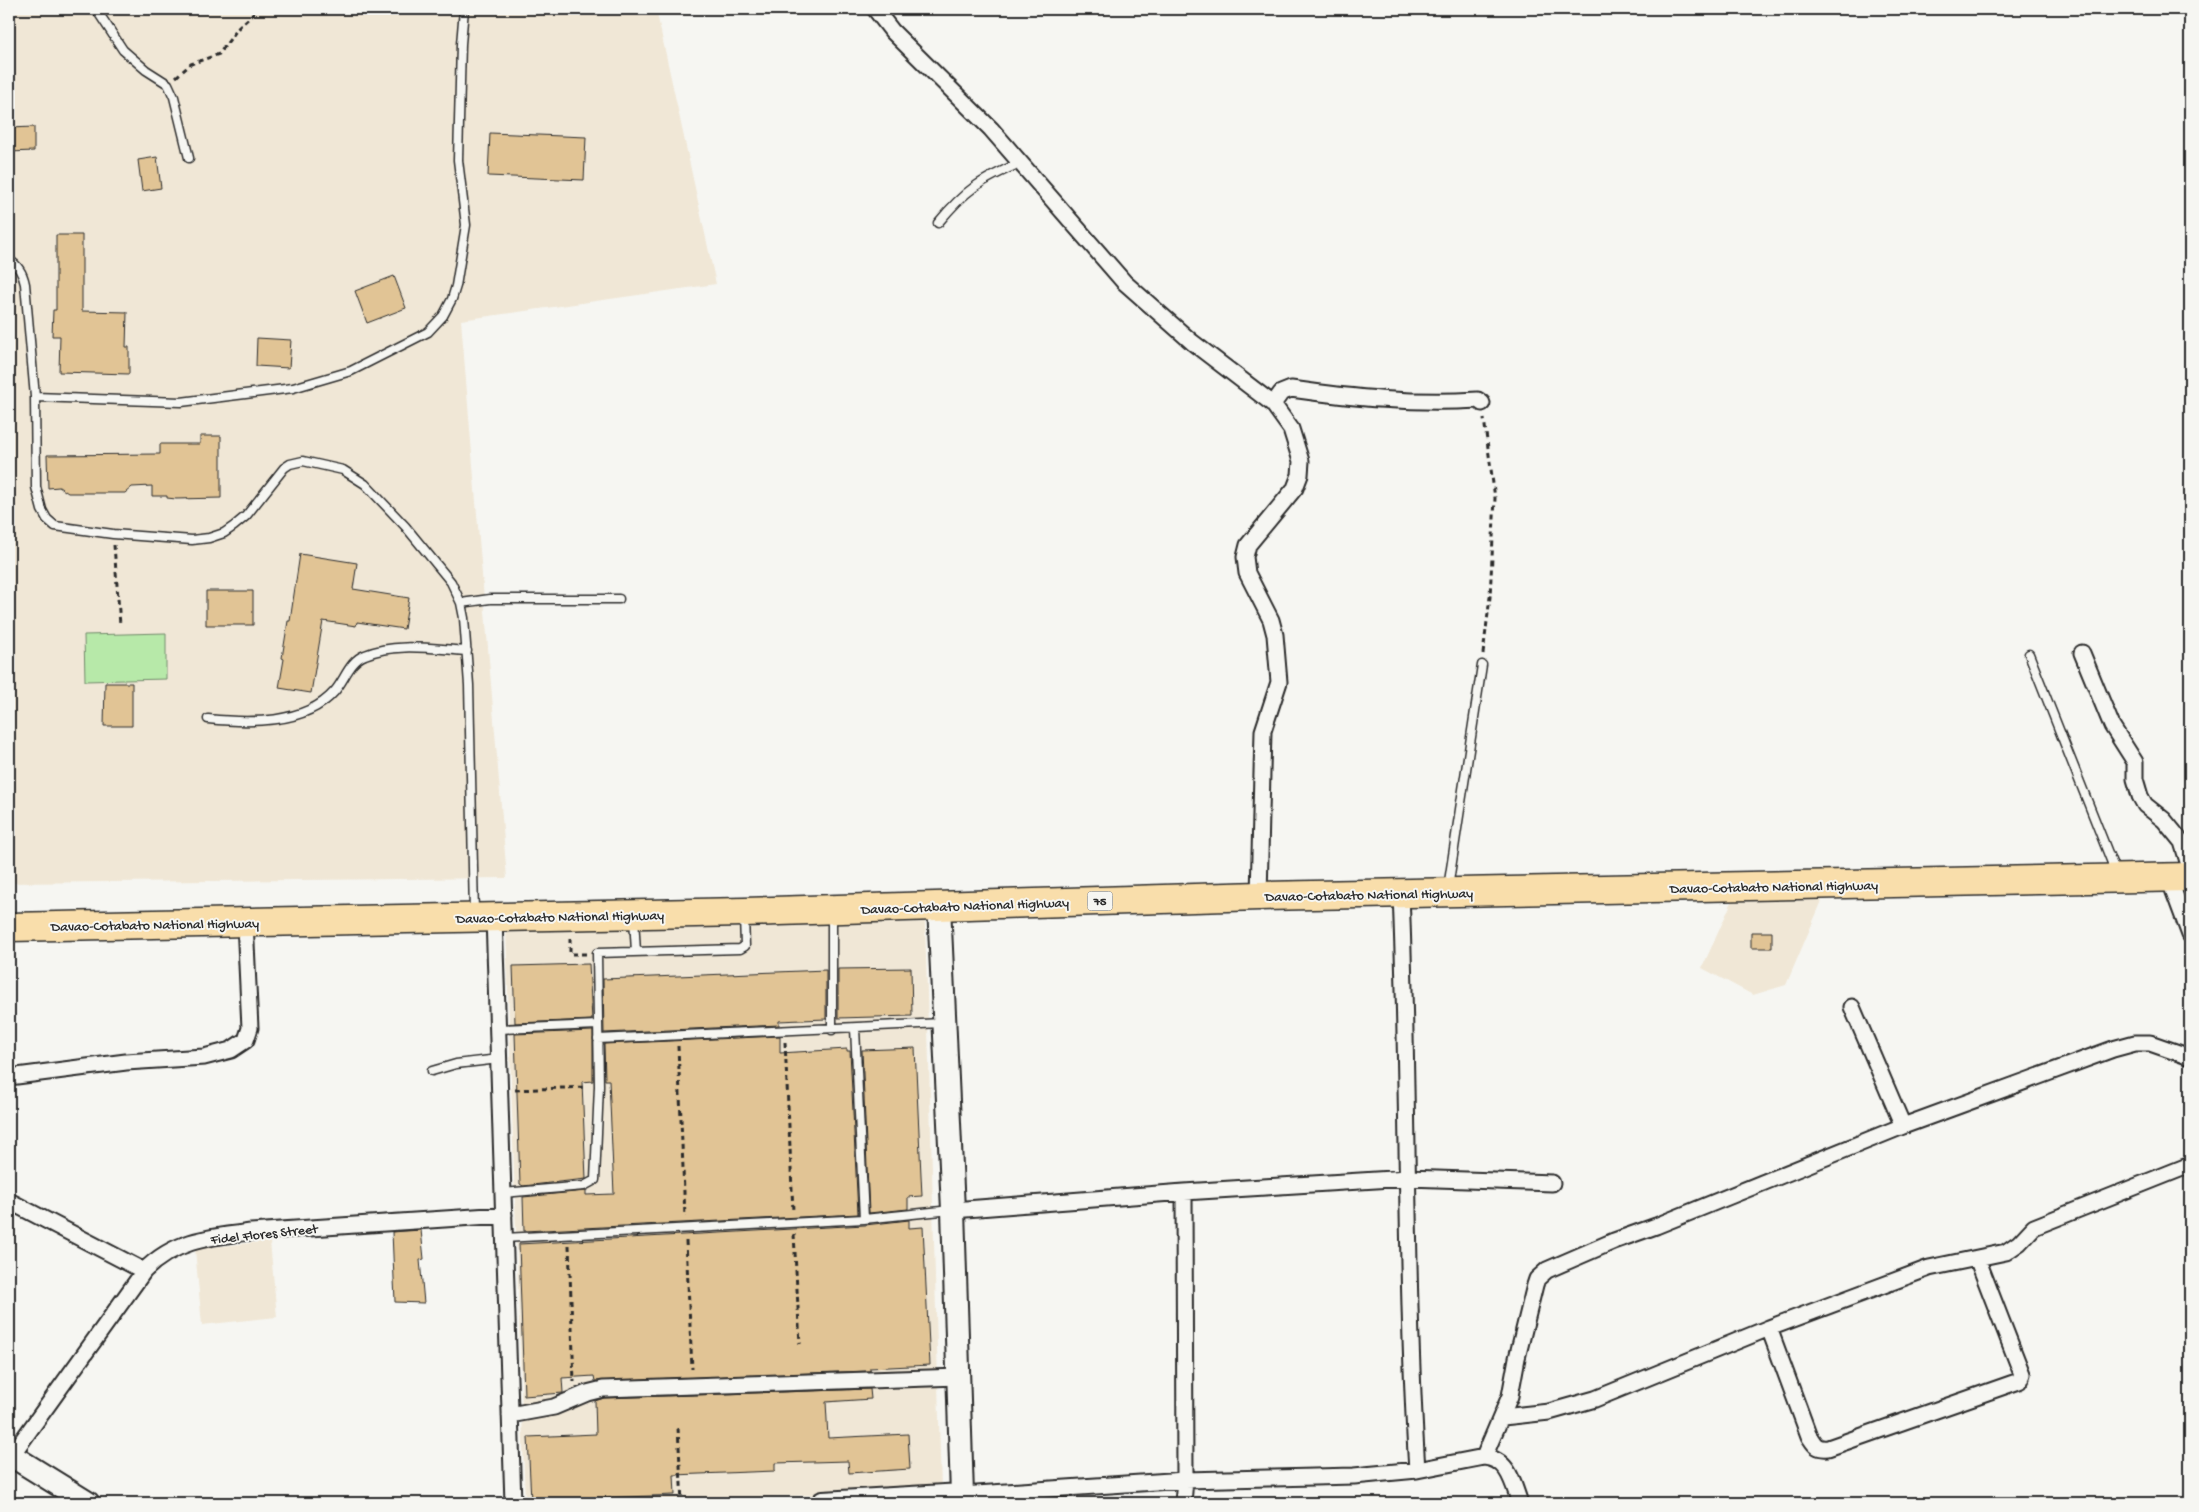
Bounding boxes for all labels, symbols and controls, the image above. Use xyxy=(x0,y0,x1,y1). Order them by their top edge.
street label: Davao-Cotabato National Highway xyxy=(1669,878,1878,899)
street label: Davao-Cotabato National Highway xyxy=(1264,886,1473,907)
road number: 75 xyxy=(1088,891,1112,910)
street label: Davao-Cotabato National Highway xyxy=(860,895,1069,920)
street label: Davao-Cotabato National Highway xyxy=(455,908,664,929)
street label: Davao-Cotabato National Highway xyxy=(50,916,259,937)
street label: Fidel Flores Street xyxy=(209,1221,320,1250)

